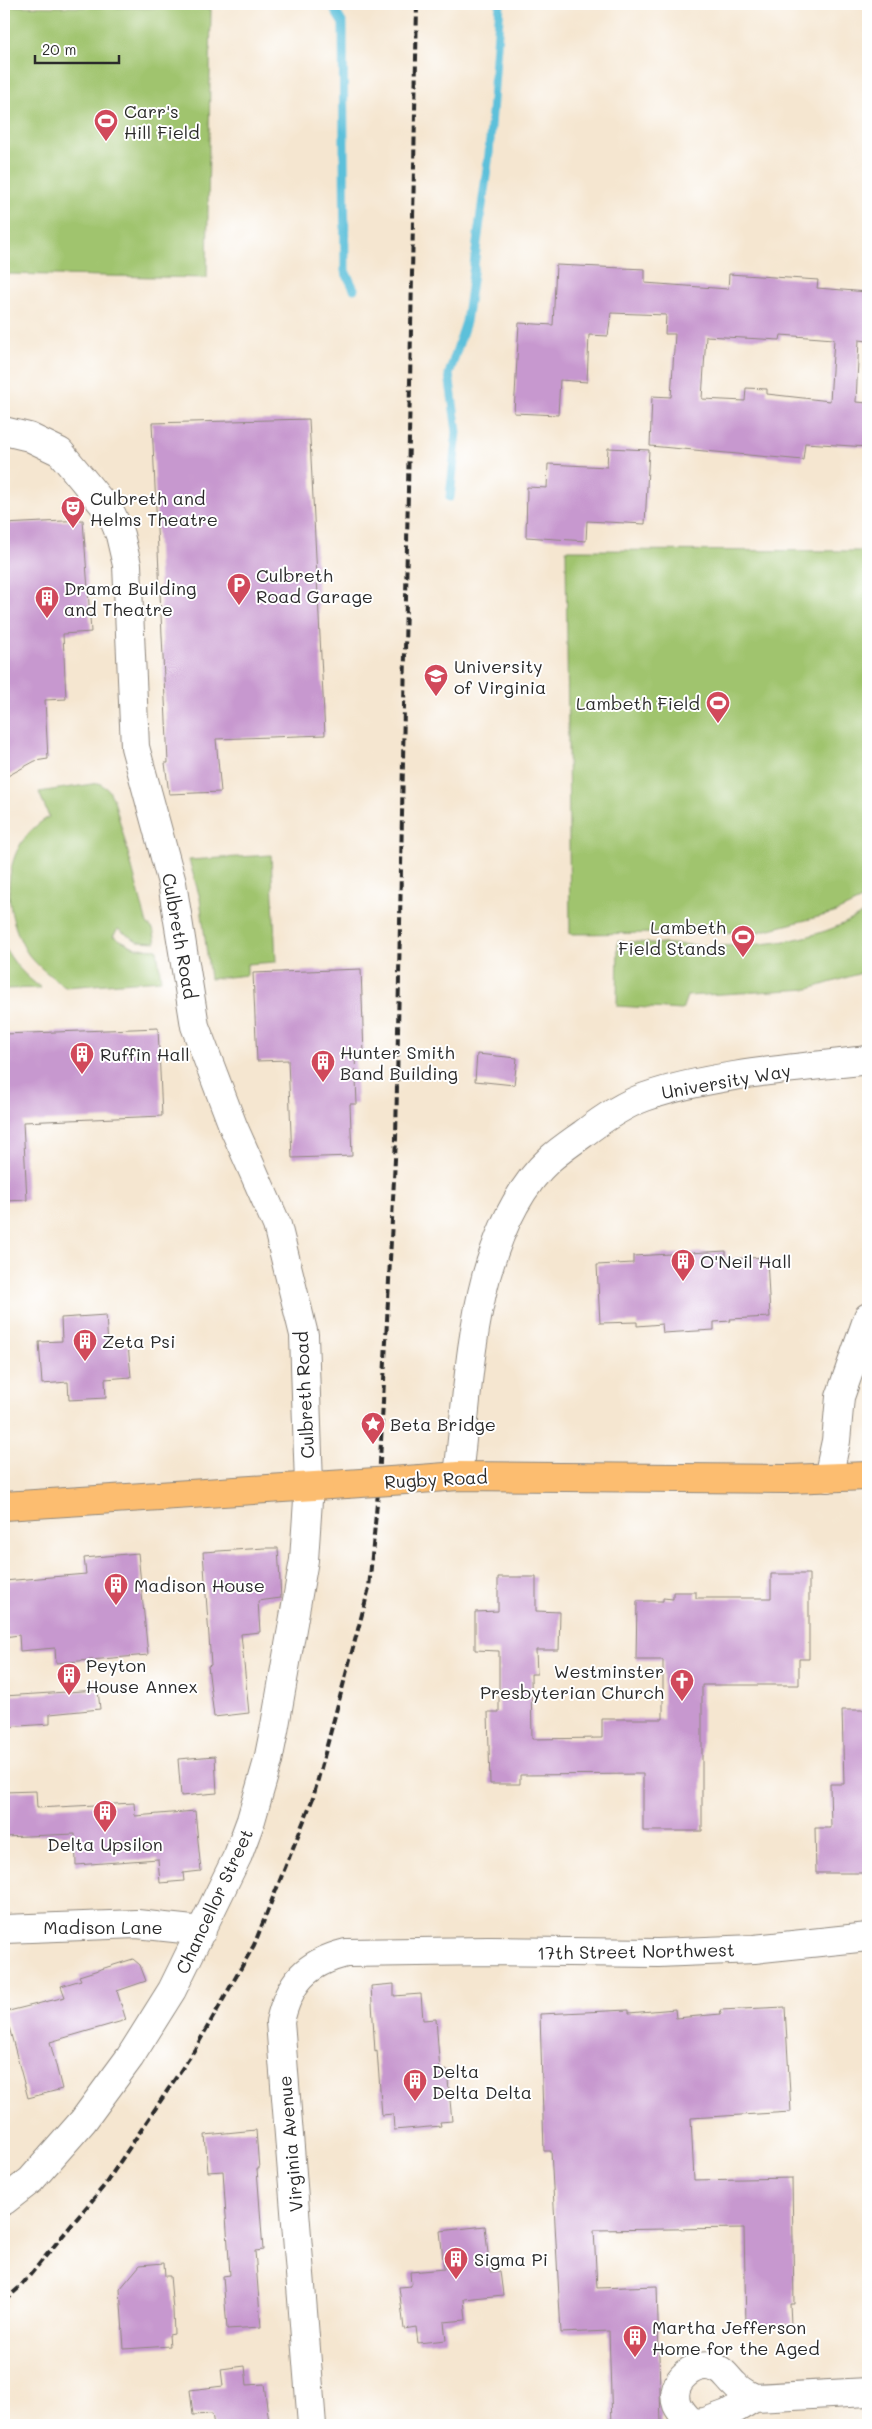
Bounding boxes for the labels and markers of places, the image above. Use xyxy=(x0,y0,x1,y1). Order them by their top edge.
place label: Carr's Hill Field xyxy=(124,99,200,144)
sports icon: Carr's Hill Field xyxy=(93,108,119,142)
place label: Culbreth and Helms Theatre xyxy=(90,486,218,531)
theatre icon: Culbreth and Helms Theatre xyxy=(60,495,86,529)
place label: Culbreth Road Garage xyxy=(256,563,373,608)
parking icon: Culbreth Road Garage xyxy=(226,572,252,606)
place label: Drama Building and Theatre xyxy=(64,576,196,621)
building icon: Drama Building and Theatre xyxy=(34,585,60,619)
place label: University of Virginia xyxy=(454,654,546,699)
school or university icon: University of Virginia xyxy=(423,663,449,697)
sports icon: Lambeth Field xyxy=(705,690,731,724)
place label: Lambeth Field xyxy=(576,691,700,715)
place label: Lambeth Field Stands xyxy=(618,915,726,960)
sports icon: Lambeth Field Stands xyxy=(730,924,756,958)
place label: Hunter Smith Band Building xyxy=(340,1040,458,1085)
building icon: Ruffin Hall xyxy=(69,1041,95,1075)
place label: Ruffin Hall xyxy=(100,1042,190,1066)
building icon: Hunter Smith Band Building xyxy=(310,1049,336,1083)
building icon: O'Neil Hall xyxy=(670,1248,696,1282)
place label: O'Neil Hall xyxy=(700,1249,792,1273)
building icon: Zeta Psi xyxy=(72,1328,98,1362)
place label: Zeta Psi xyxy=(102,1329,175,1353)
place icon: Beta Bridge xyxy=(360,1411,386,1445)
place label: Beta Bridge xyxy=(390,1412,496,1436)
building icon: Madison House xyxy=(103,1572,129,1606)
place label: Madison House xyxy=(134,1573,265,1597)
place label: Peyton House Annex xyxy=(86,1653,198,1698)
place label: Westminster Presbyterian Church xyxy=(480,1659,664,1704)
building icon: Peyton House Annex xyxy=(56,1662,82,1696)
church icon: Westminster Presbyterian Church xyxy=(669,1668,695,1702)
building icon: Delta Upsilon xyxy=(92,1799,118,1833)
place label: Delta Upsilon xyxy=(47,1832,163,1856)
place label: Delta Delta Delta xyxy=(432,2059,532,2104)
building icon: Delta Delta Delta xyxy=(402,2068,428,2102)
building icon: Sigma Pi xyxy=(443,2246,469,2280)
place label: Sigma Pi xyxy=(474,2247,548,2271)
place label: Martha Jefferson Home for the Aged xyxy=(652,2315,820,2360)
building icon: Martha Jefferson Home for the Aged xyxy=(622,2324,648,2358)

